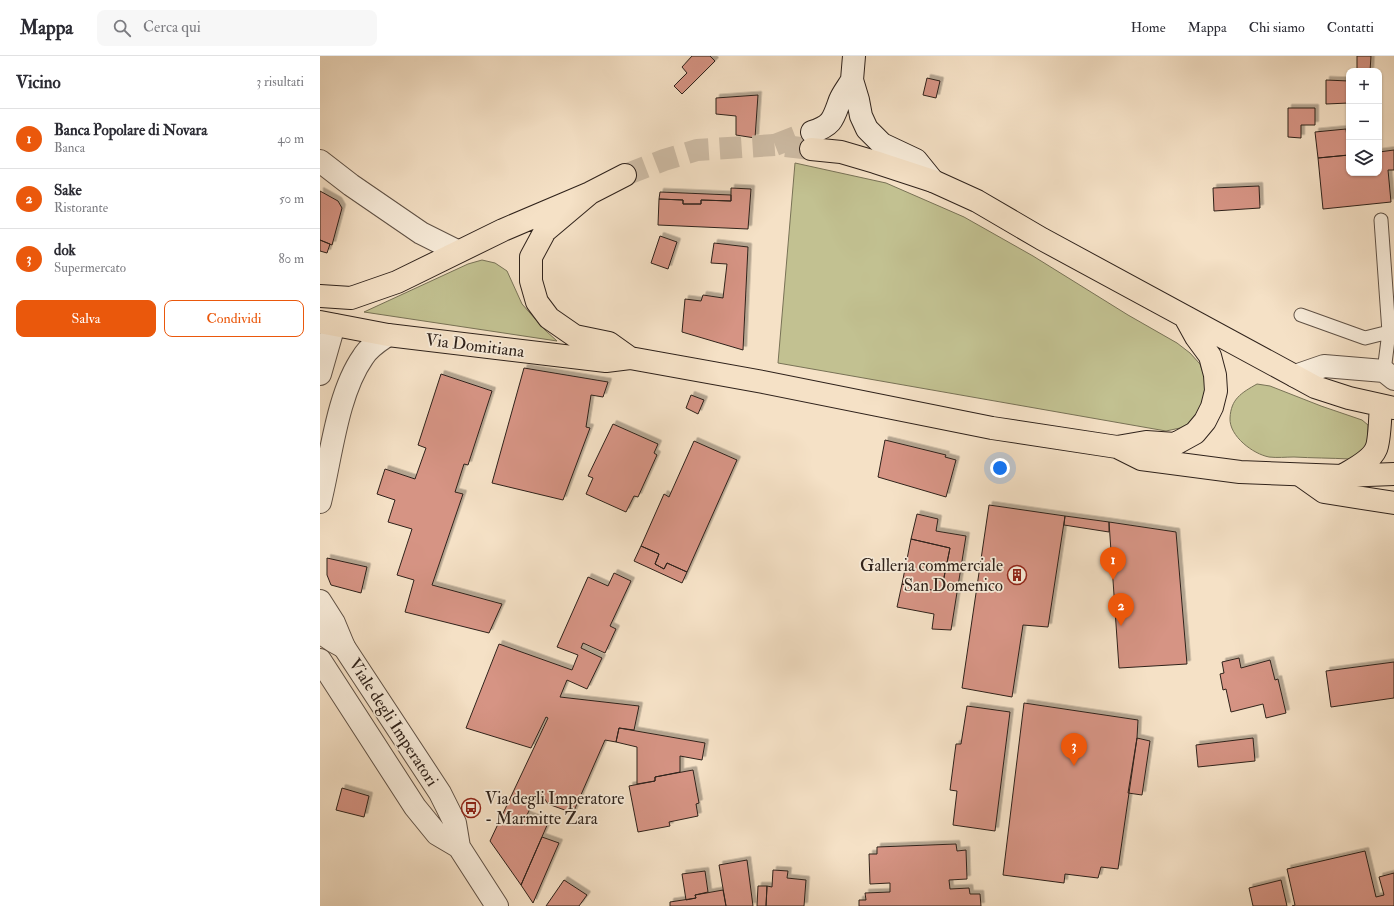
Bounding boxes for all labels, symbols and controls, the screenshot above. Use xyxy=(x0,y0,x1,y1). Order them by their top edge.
search box xyxy=(97,10,377,46)
text: Mappa xyxy=(20,16,73,40)
icon: search xyxy=(111,17,133,39)
text: Cerca qui xyxy=(143,18,201,37)
text: Home xyxy=(1131,19,1166,36)
text: Mappa xyxy=(1188,19,1227,36)
text: Chi siamo xyxy=(1249,19,1305,36)
text: Contatti xyxy=(1327,19,1374,36)
map controls xyxy=(1346,68,1382,176)
button: + xyxy=(1346,68,1382,104)
text: Vicino xyxy=(16,72,61,93)
text: 3 risultati xyxy=(256,74,304,90)
button: − xyxy=(1346,104,1382,140)
text: Banca Popolare di Novara xyxy=(54,121,207,140)
text: 1 xyxy=(27,131,31,147)
text: 40 m xyxy=(278,131,304,147)
text: Banca xyxy=(54,140,85,156)
button: layers xyxy=(1346,140,1382,176)
text: Sake xyxy=(54,181,82,200)
text: 2 xyxy=(26,191,32,207)
text: 50 m xyxy=(279,191,304,207)
text: Ristorante xyxy=(54,200,108,216)
text: dok xyxy=(54,241,76,260)
text: 3 xyxy=(27,251,32,267)
text: 80 m xyxy=(278,251,304,267)
text: Supermercato xyxy=(54,260,126,276)
button: Salva xyxy=(16,300,156,337)
button: Condividi xyxy=(164,300,304,337)
street label: Via Domitiana xyxy=(424,329,527,362)
your location xyxy=(990,458,1010,478)
pin: 1 xyxy=(1100,547,1126,580)
place label: Galleria commerciale San Domenico xyxy=(860,555,1003,596)
building icon: Galleria commerciale San Domenico xyxy=(1006,564,1028,586)
pin: 2 xyxy=(1108,593,1134,626)
street label: Viale degli Imperatori xyxy=(344,654,443,791)
pin: 3 xyxy=(1061,733,1087,766)
place label: Via degli Imperatore - Marmitte Zara xyxy=(485,788,624,829)
bus stop icon: Via degli Imperatore - Marmitte Zara xyxy=(460,797,482,819)

